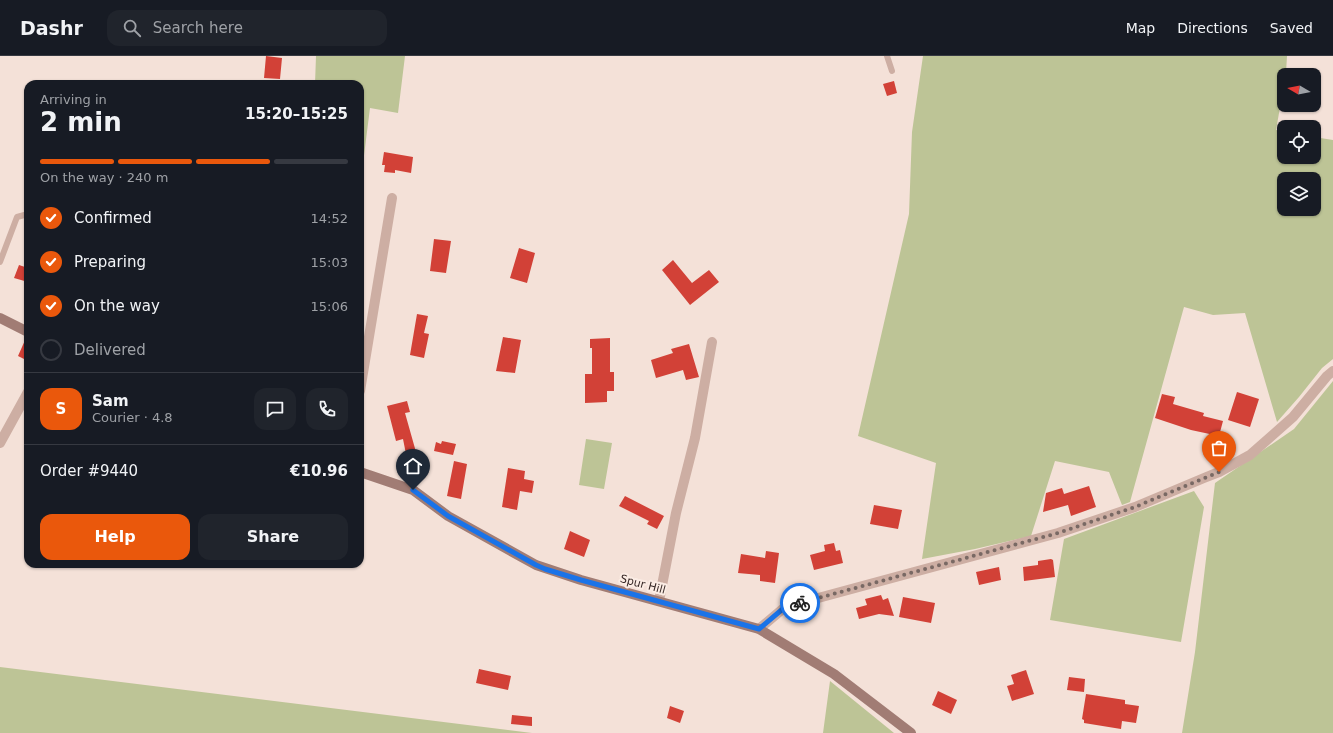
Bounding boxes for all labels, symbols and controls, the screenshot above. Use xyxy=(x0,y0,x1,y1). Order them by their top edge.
search box xyxy=(107,10,387,46)
text: Dashr xyxy=(20,17,83,39)
icon: search xyxy=(121,17,143,39)
text: Search here xyxy=(153,19,243,37)
text: Map xyxy=(1126,20,1155,36)
text: Directions xyxy=(1177,20,1248,36)
text: Saved xyxy=(1270,20,1313,36)
north arrow xyxy=(1277,68,1321,112)
map controls xyxy=(1277,68,1321,216)
text: Arriving in xyxy=(40,92,107,107)
text: 15:20–15:25 xyxy=(245,105,348,123)
text: 2 min xyxy=(40,107,122,137)
button: locate xyxy=(1277,120,1321,164)
text: On the way · 240 m xyxy=(40,170,168,185)
button: layers xyxy=(1277,172,1321,216)
icon: check xyxy=(40,207,62,229)
text: Confirmed xyxy=(74,209,152,227)
text: 14:52 xyxy=(311,211,348,226)
icon: check xyxy=(40,251,62,273)
text: Preparing xyxy=(74,253,146,271)
text: 15:03 xyxy=(311,255,348,270)
icon: check xyxy=(40,295,62,317)
text: On the way xyxy=(74,297,160,315)
text: 15:06 xyxy=(311,299,348,314)
text: Delivered xyxy=(74,341,146,359)
button: chat xyxy=(254,388,296,430)
button: phone xyxy=(306,388,348,430)
text: Sam xyxy=(92,392,129,410)
text: S xyxy=(56,400,66,418)
text: Courier · 4.8 xyxy=(92,410,173,425)
pin xyxy=(1202,431,1236,472)
icon: bag xyxy=(1208,437,1230,459)
pin xyxy=(396,449,430,490)
icon: home xyxy=(402,455,424,477)
text: Order #9440 xyxy=(40,462,138,480)
text: €10.96 xyxy=(290,462,348,480)
button: Help xyxy=(40,514,190,560)
button: Share xyxy=(198,514,348,560)
street label: Spur Hill xyxy=(619,572,667,597)
courier xyxy=(780,583,820,623)
icon: bike xyxy=(789,592,811,614)

